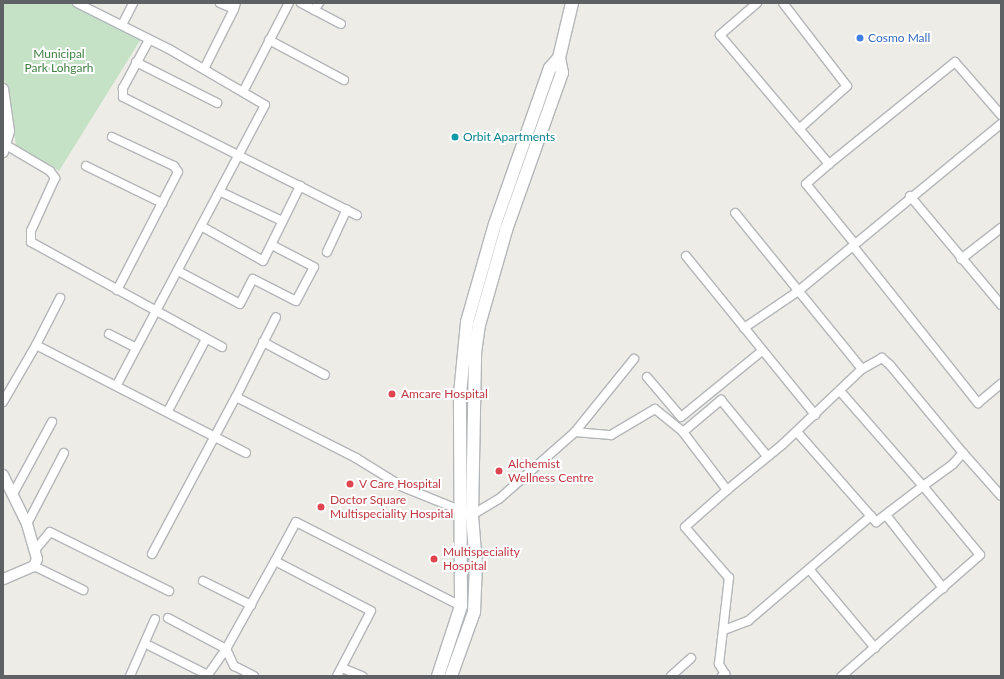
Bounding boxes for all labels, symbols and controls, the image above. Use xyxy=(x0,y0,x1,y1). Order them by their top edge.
place label: Cosmo Mall xyxy=(868,31,930,45)
marker: Cosmo Mall xyxy=(855,33,865,43)
park label: Municipal Park Lohgarh xyxy=(24,47,94,75)
place label: Orbit Apartments xyxy=(463,130,556,144)
marker: Orbit Apartments xyxy=(450,132,460,142)
place label: Amcare Hospital xyxy=(401,387,488,401)
marker: Amcare Hospital xyxy=(386,388,398,400)
place label: Alchemist Wellness Centre xyxy=(508,457,594,485)
marker: Alchemist Wellness Centre xyxy=(493,465,505,477)
place label: V Care Hospital xyxy=(359,477,441,491)
marker: V Care Hospital xyxy=(344,478,356,490)
place label: Doctor Square Multispeciality Hospital xyxy=(330,493,454,521)
marker: Doctor Square Multispeciality Hospital xyxy=(315,501,327,513)
place label: Multispeciality Hospital xyxy=(443,545,520,573)
marker: Multispeciality Hospital xyxy=(428,553,440,565)

